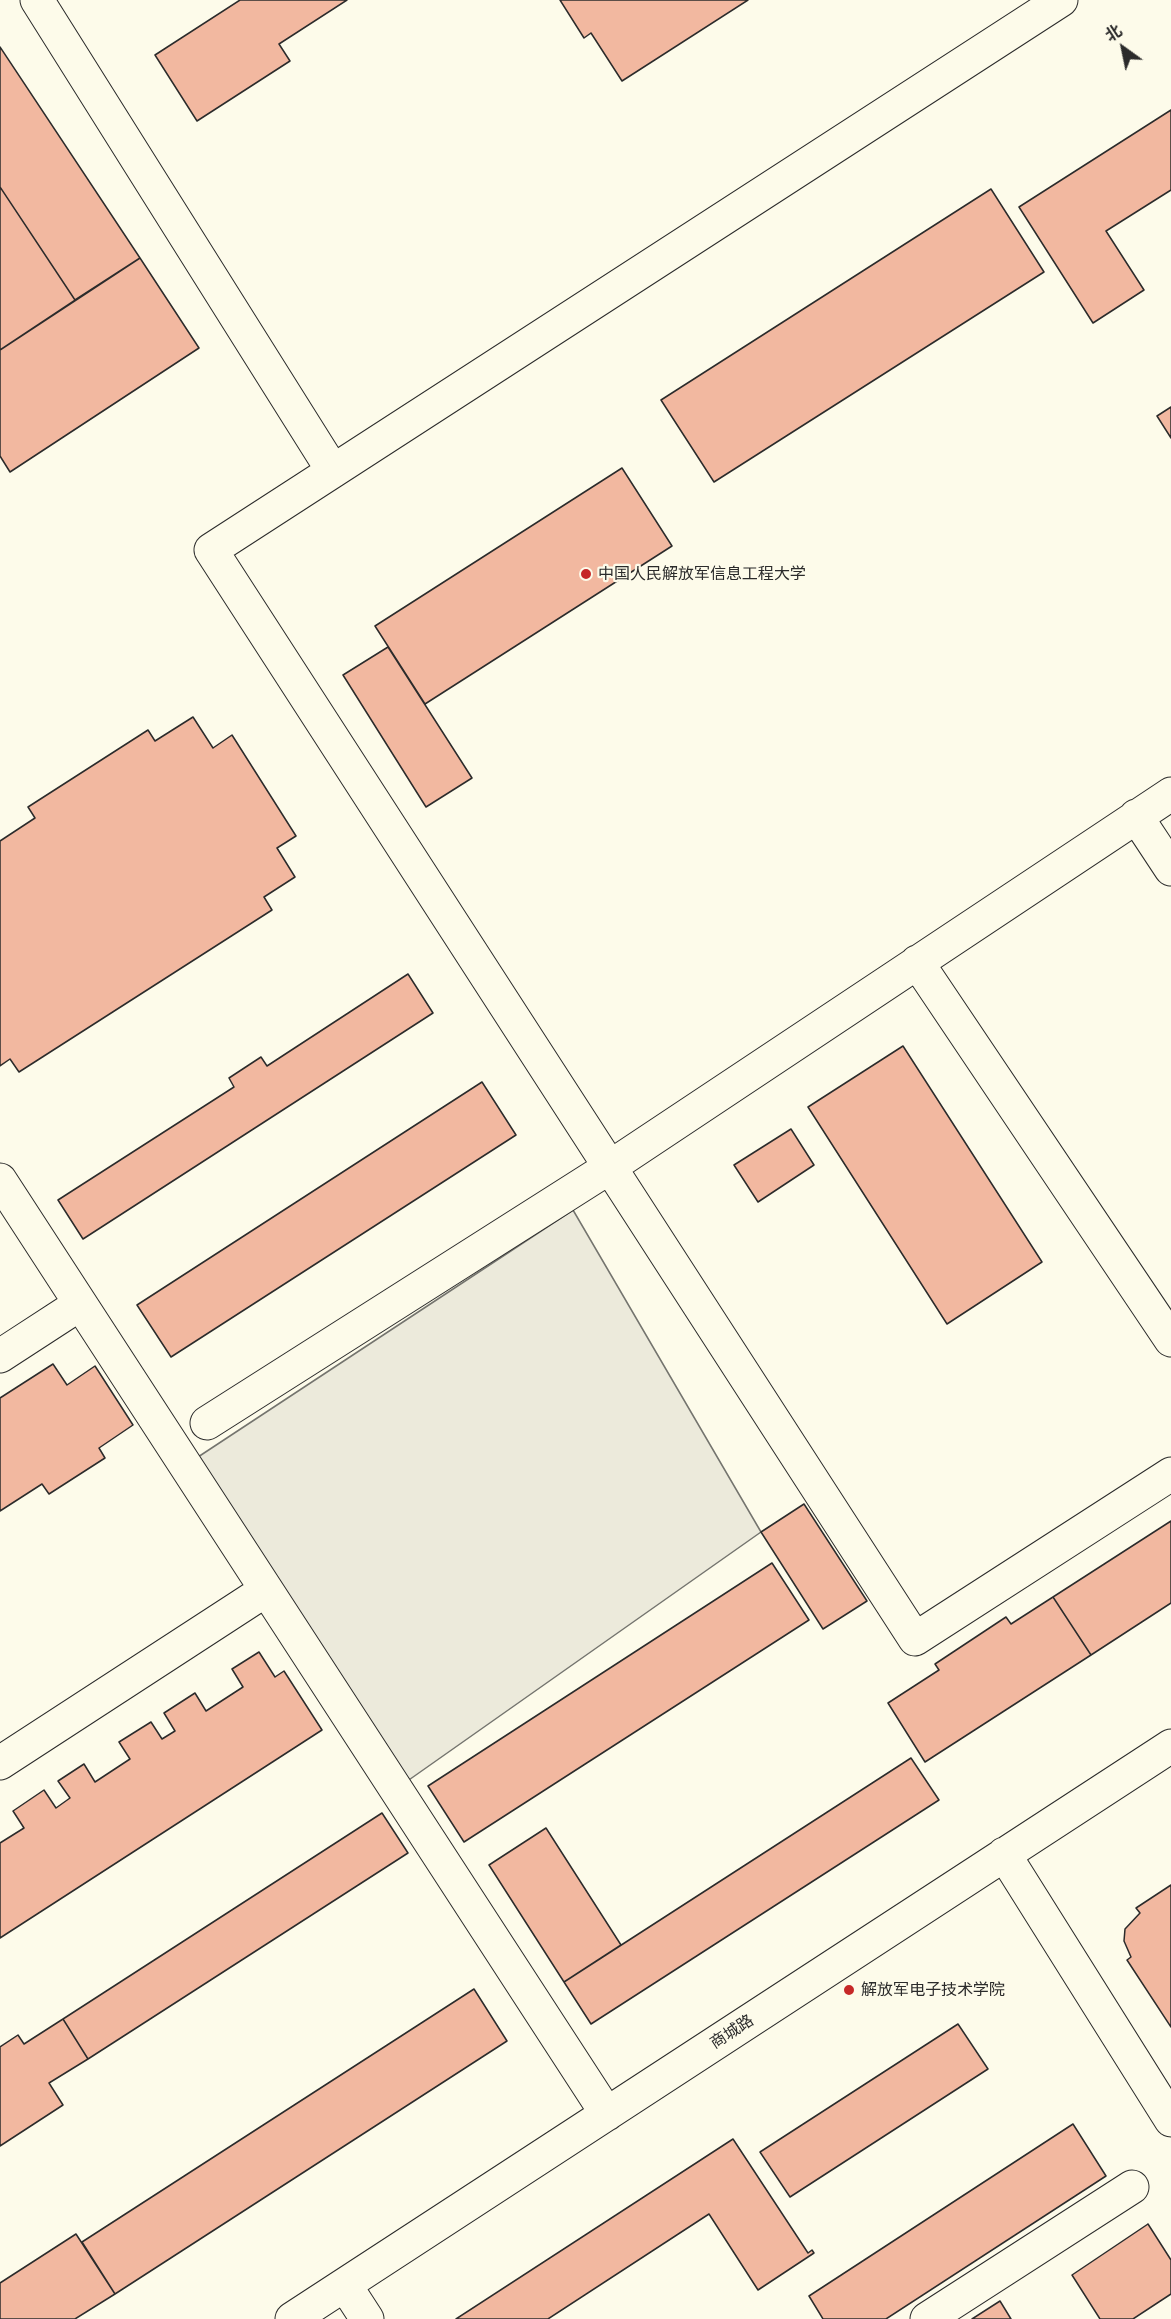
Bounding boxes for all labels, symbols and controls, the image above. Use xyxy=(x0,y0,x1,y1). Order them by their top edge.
north arrow xyxy=(1093,18,1153,78)
text: 北 xyxy=(1101,20,1125,46)
place label: 中国人民解放军信息工程大学 xyxy=(598,564,806,584)
marker: 中国人民解放军信息工程大学 xyxy=(579,567,593,581)
place label: 解放军电子技术学院 xyxy=(861,1980,1005,2000)
marker: 解放军电子技术学院 xyxy=(842,1983,856,1997)
street label: 商城路 xyxy=(707,2011,757,2053)

